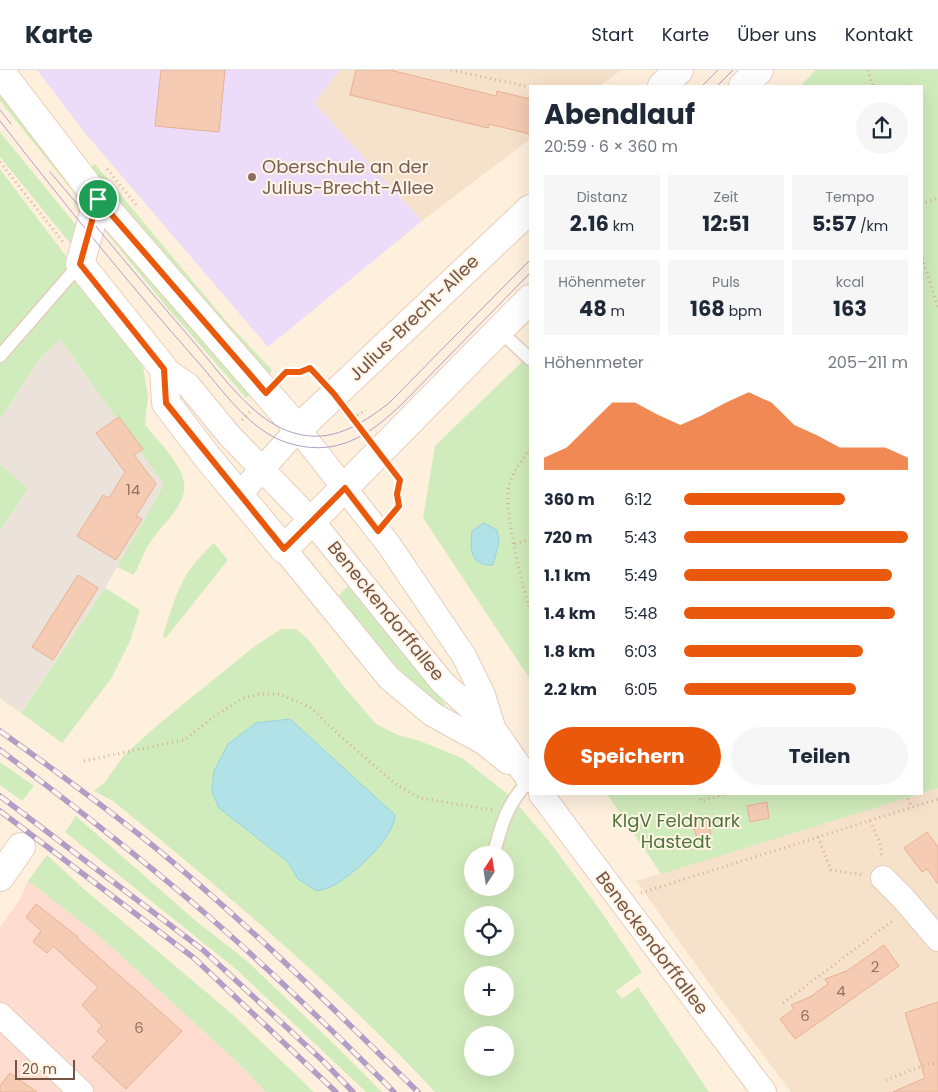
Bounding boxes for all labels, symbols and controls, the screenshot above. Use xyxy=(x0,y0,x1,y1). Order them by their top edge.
text: Karte xyxy=(25,18,93,51)
text: Start xyxy=(591,22,634,47)
text: Karte xyxy=(662,22,709,47)
text: Über uns xyxy=(737,22,817,47)
text: Kontakt xyxy=(845,22,913,47)
text: Abendlauf xyxy=(544,95,695,134)
button: share xyxy=(856,102,908,154)
text: 20:59 · 6 × 360 m xyxy=(544,135,678,158)
place label: Oberschule an der Julius-Brecht-Allee xyxy=(262,154,434,200)
marker: Oberschule an der Julius-Brecht-Allee xyxy=(246,171,258,183)
pin xyxy=(77,178,119,220)
icon: arrive xyxy=(84,185,112,213)
text: Distanz xyxy=(577,187,627,207)
text: Zeit xyxy=(714,187,738,207)
text: Tempo xyxy=(825,187,875,207)
text: 2.16 xyxy=(570,209,609,238)
text: 12:51 xyxy=(702,209,750,238)
text: 5:57 xyxy=(812,209,856,238)
text: km xyxy=(609,216,634,236)
text: /km xyxy=(856,216,888,236)
street label: Julius-Brecht-Allee xyxy=(343,249,484,386)
text: Höhenmeter xyxy=(558,272,646,292)
text: Puls xyxy=(712,272,740,292)
text: kcal xyxy=(836,272,864,292)
text: 48 xyxy=(579,294,607,323)
text: 168 xyxy=(690,294,725,323)
text: 163 xyxy=(833,294,867,323)
text: m xyxy=(607,301,625,321)
text: bpm xyxy=(725,301,762,321)
text: Höhenmeter xyxy=(544,351,644,374)
text: 205–211 m xyxy=(828,351,908,374)
house number: 14 xyxy=(126,479,140,500)
text: 360 m xyxy=(544,488,595,511)
text: 6:12 xyxy=(624,488,652,511)
text: 720 m xyxy=(544,526,592,549)
text: 5:43 xyxy=(624,526,657,549)
street label: Beneckendorffallee xyxy=(322,535,451,686)
text: 1.1 km xyxy=(544,564,591,587)
text: 5:49 xyxy=(624,564,658,587)
text: 1.4 km xyxy=(544,602,596,625)
text: 5:48 xyxy=(624,602,658,625)
text: 1.8 km xyxy=(544,640,595,663)
text: 6:03 xyxy=(624,640,657,663)
text: 2.2 km xyxy=(544,678,597,701)
text: 6:05 xyxy=(624,678,658,701)
button: Speichern xyxy=(544,727,721,785)
button: Teilen xyxy=(731,727,908,785)
park label: KlgV Feldmark Hastedt xyxy=(612,808,741,854)
north arrow xyxy=(464,846,514,896)
map controls xyxy=(464,846,514,1076)
street label: Beneckendorffallee xyxy=(590,866,715,1019)
button: locate xyxy=(464,906,514,956)
house number: 2 xyxy=(871,956,879,977)
button: + xyxy=(464,966,514,1016)
house number: 4 xyxy=(836,980,846,1001)
house number: 6 xyxy=(800,1005,810,1026)
house number: 6 xyxy=(134,1017,144,1038)
button: − xyxy=(464,1026,514,1076)
scale bar xyxy=(15,1057,75,1080)
text: 20 m xyxy=(22,1059,57,1079)

